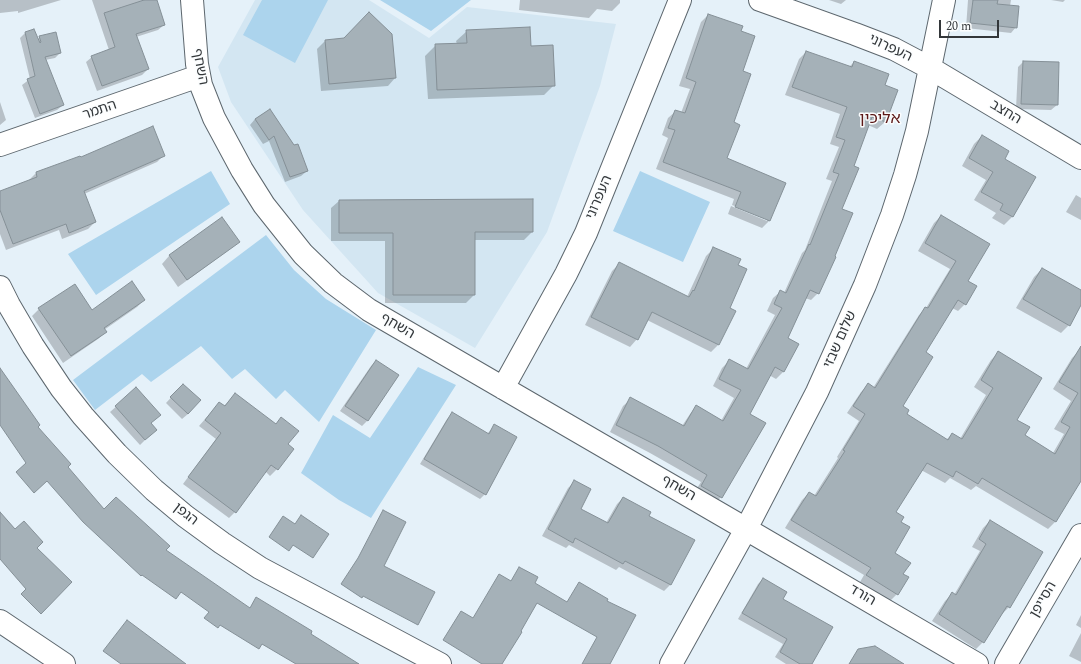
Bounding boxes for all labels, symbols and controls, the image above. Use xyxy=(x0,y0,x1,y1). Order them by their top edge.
scale bar xyxy=(941,12,1001,38)
text: 20 m xyxy=(946,17,971,36)
street label: העפרוני xyxy=(865,32,915,66)
street label: השחף xyxy=(187,47,211,87)
street label: התמר xyxy=(81,97,119,125)
street label: החצב xyxy=(986,97,1024,129)
district label: אליכין xyxy=(859,110,901,130)
street label: העפרוני xyxy=(583,173,617,223)
street label: שלום שבזי xyxy=(821,309,861,371)
street label: השחף xyxy=(377,310,417,344)
street label: השחף xyxy=(658,472,698,506)
street label: הגפן xyxy=(169,500,201,530)
street label: הסייפן xyxy=(1027,579,1061,621)
street label: הורד xyxy=(846,582,878,610)

